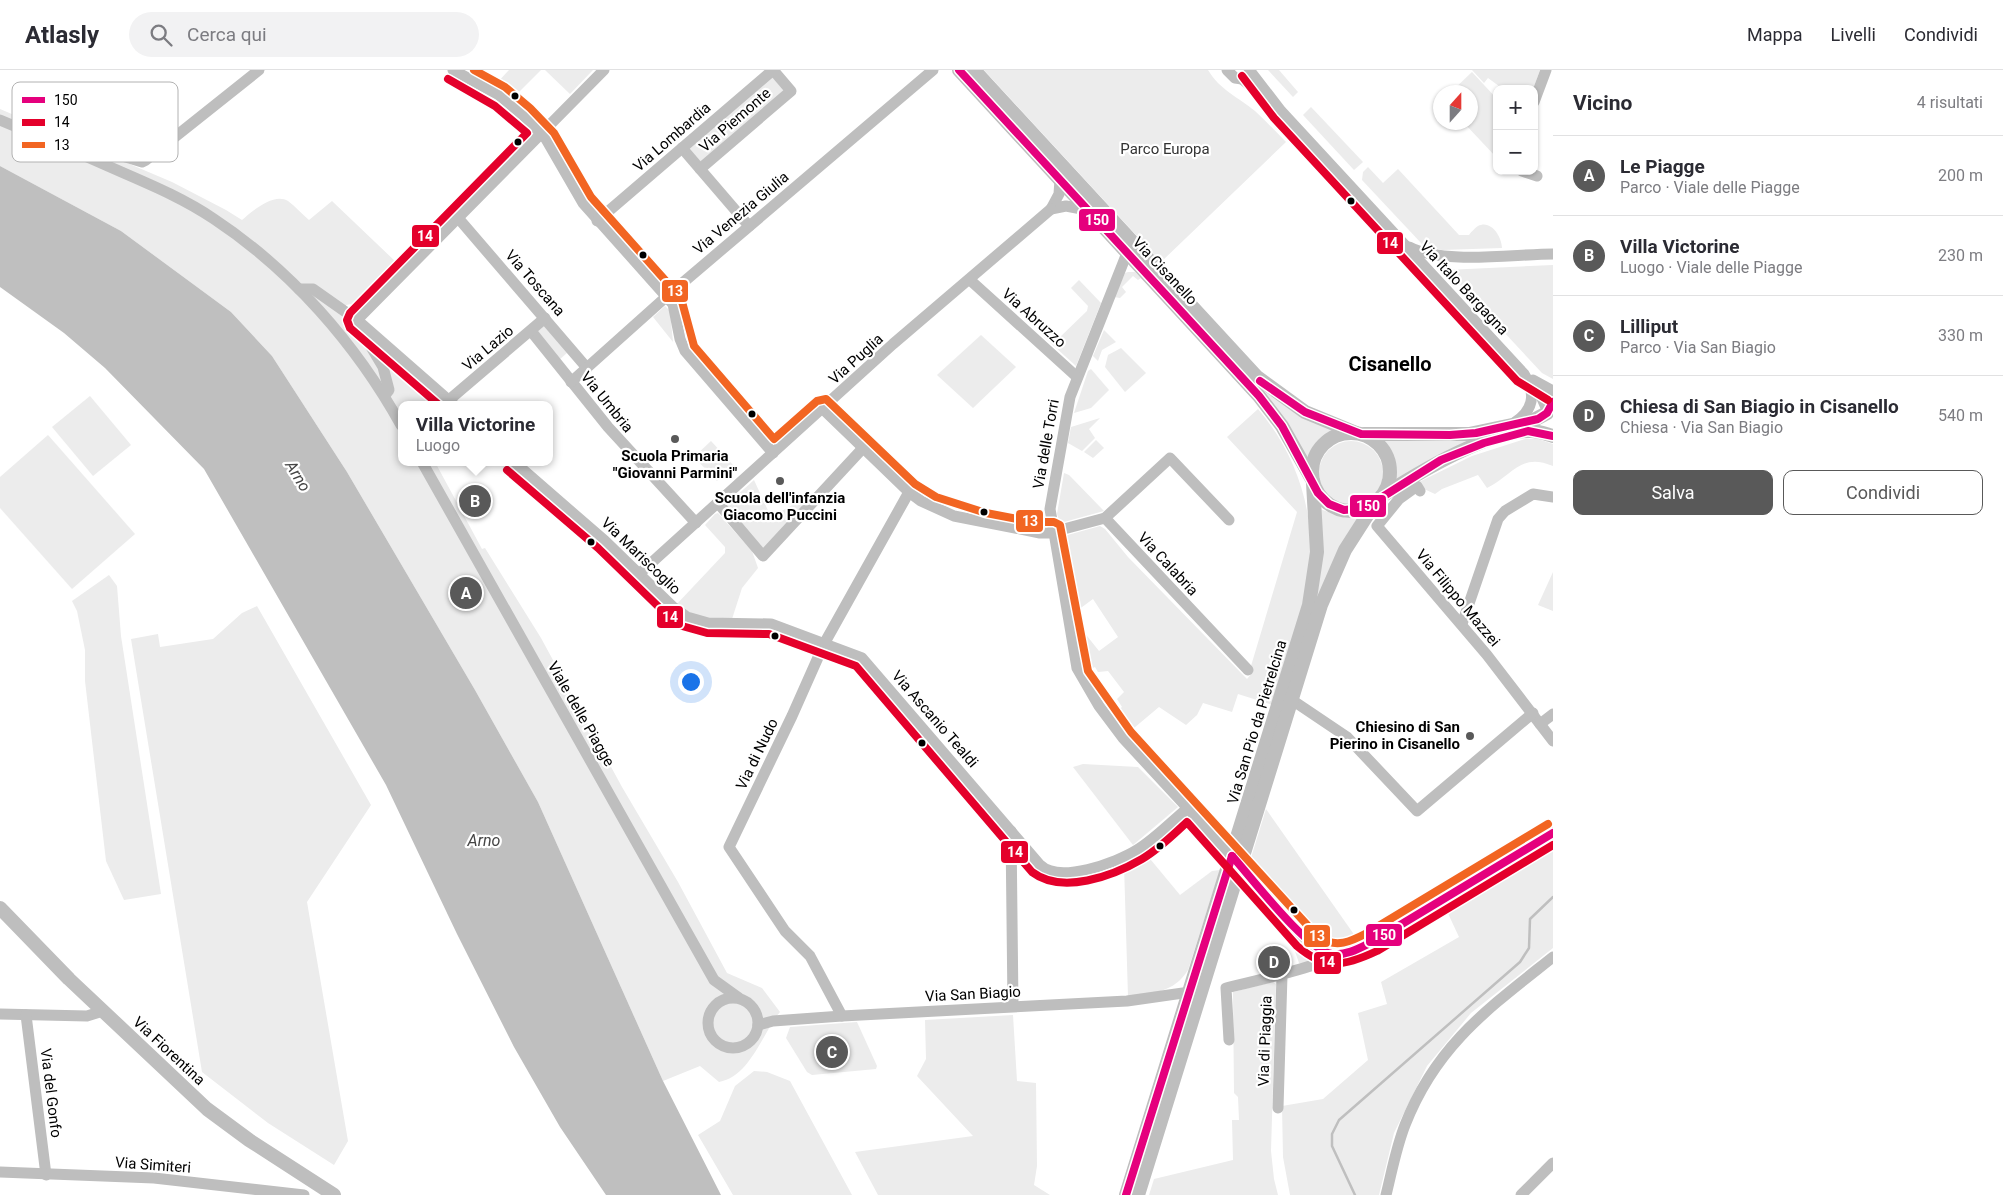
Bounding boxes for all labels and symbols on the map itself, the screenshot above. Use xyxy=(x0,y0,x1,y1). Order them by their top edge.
legend xyxy=(12,82,178,162)
street label: Via Piemonte xyxy=(696,84,775,156)
north arrow xyxy=(1433,85,1478,130)
unlabelled marker xyxy=(510,91,520,101)
text: 150 xyxy=(54,92,78,108)
street label: Via Lombardia xyxy=(630,98,714,176)
text: 14 xyxy=(54,114,70,130)
text: 13 xyxy=(54,137,70,153)
unlabelled marker xyxy=(513,137,523,147)
park label: Parco Europa xyxy=(1120,140,1210,158)
street label: Via Venezia Giulia xyxy=(690,168,792,258)
unlabelled marker xyxy=(1346,196,1356,206)
line badge: 150 xyxy=(1078,208,1116,232)
text: 150 xyxy=(1085,212,1109,228)
line badge: 14 xyxy=(411,224,440,248)
text: 14 xyxy=(417,228,433,244)
line badge: 14 xyxy=(1376,231,1404,255)
street label: Via Cisanello xyxy=(1129,233,1201,309)
text: 14 xyxy=(1382,235,1398,251)
street label: Via Italo Bargagna xyxy=(1416,237,1512,339)
street label: Via Toscana xyxy=(501,246,569,320)
unlabelled marker xyxy=(638,250,648,260)
line badge: 13 xyxy=(661,279,689,303)
text: 13 xyxy=(667,283,683,299)
street label: Via Abruzzo xyxy=(998,285,1070,351)
street label: Via Lazio xyxy=(459,322,517,374)
street label: Via Puglia xyxy=(825,330,887,388)
district label: Cisanello xyxy=(1348,352,1432,376)
street label: Via Umbria xyxy=(577,368,637,436)
street label: Via delle Torri xyxy=(1029,398,1063,490)
unlabelled marker xyxy=(747,409,757,419)
marker: Scuola Primaria "Giovanni Parmini" xyxy=(669,433,681,445)
place label: Scuola Primaria "Giovanni Parmini" xyxy=(613,447,738,482)
water label: Arno xyxy=(281,456,315,495)
marker: Scuola dell'infanzia Giacomo Puccini xyxy=(774,475,786,487)
pin: B xyxy=(459,482,491,520)
place label: Scuola dell'infanzia Giacomo Puccini xyxy=(715,489,845,524)
line badge: 150 xyxy=(1349,494,1387,518)
text: 150 xyxy=(1356,498,1380,514)
unlabelled marker xyxy=(979,507,989,517)
line badge: 13 xyxy=(1015,509,1044,533)
text: 13 xyxy=(1022,513,1038,529)
street label: Via Mariscoglio xyxy=(598,514,684,598)
street label: Via Calabria xyxy=(1134,529,1202,599)
unlabelled marker xyxy=(586,537,596,547)
street label: Via Filippo Mazzei xyxy=(1412,546,1504,650)
pin: A xyxy=(450,574,482,612)
line badge: 14 xyxy=(656,605,684,629)
text: 14 xyxy=(662,609,678,625)
unlabelled marker xyxy=(770,631,780,641)
street label: Via San Pio da Pietrelcina xyxy=(1223,638,1291,806)
street label: Viale delle Piagge xyxy=(544,658,618,770)
street label: Via Ascanio Tealdi xyxy=(888,667,982,771)
your location xyxy=(678,669,704,695)
street label: Via di Nudo xyxy=(732,716,782,792)
place label: Chiesino di San Pierino in Cisanello xyxy=(1330,718,1460,753)
marker: Chiesino di San Pierino in Cisanello xyxy=(1464,730,1476,742)
unlabelled marker xyxy=(917,738,927,748)
water label: Arno xyxy=(467,831,501,850)
line badge: 14 xyxy=(1000,840,1029,864)
unlabelled marker xyxy=(1155,841,1165,851)
text: 14 xyxy=(1007,844,1023,860)
unlabelled marker xyxy=(1289,905,1299,915)
line badge: 150 xyxy=(1365,923,1403,947)
line badge: 13 xyxy=(1303,924,1331,948)
text: 150 xyxy=(1372,927,1396,943)
text: 13 xyxy=(1309,928,1325,944)
pin: D xyxy=(1258,943,1290,981)
line badge: 14 xyxy=(1313,951,1342,975)
text: 14 xyxy=(1319,954,1335,970)
street label: Via San Biagio xyxy=(925,983,1021,1005)
street label: Via di Piaggia xyxy=(1254,995,1276,1087)
street label: Via Fiorentina xyxy=(129,1013,209,1089)
pin: C xyxy=(816,1033,848,1071)
street label: Via del Gonfo xyxy=(37,1047,65,1139)
street label: Via Simiteri xyxy=(114,1153,192,1177)

